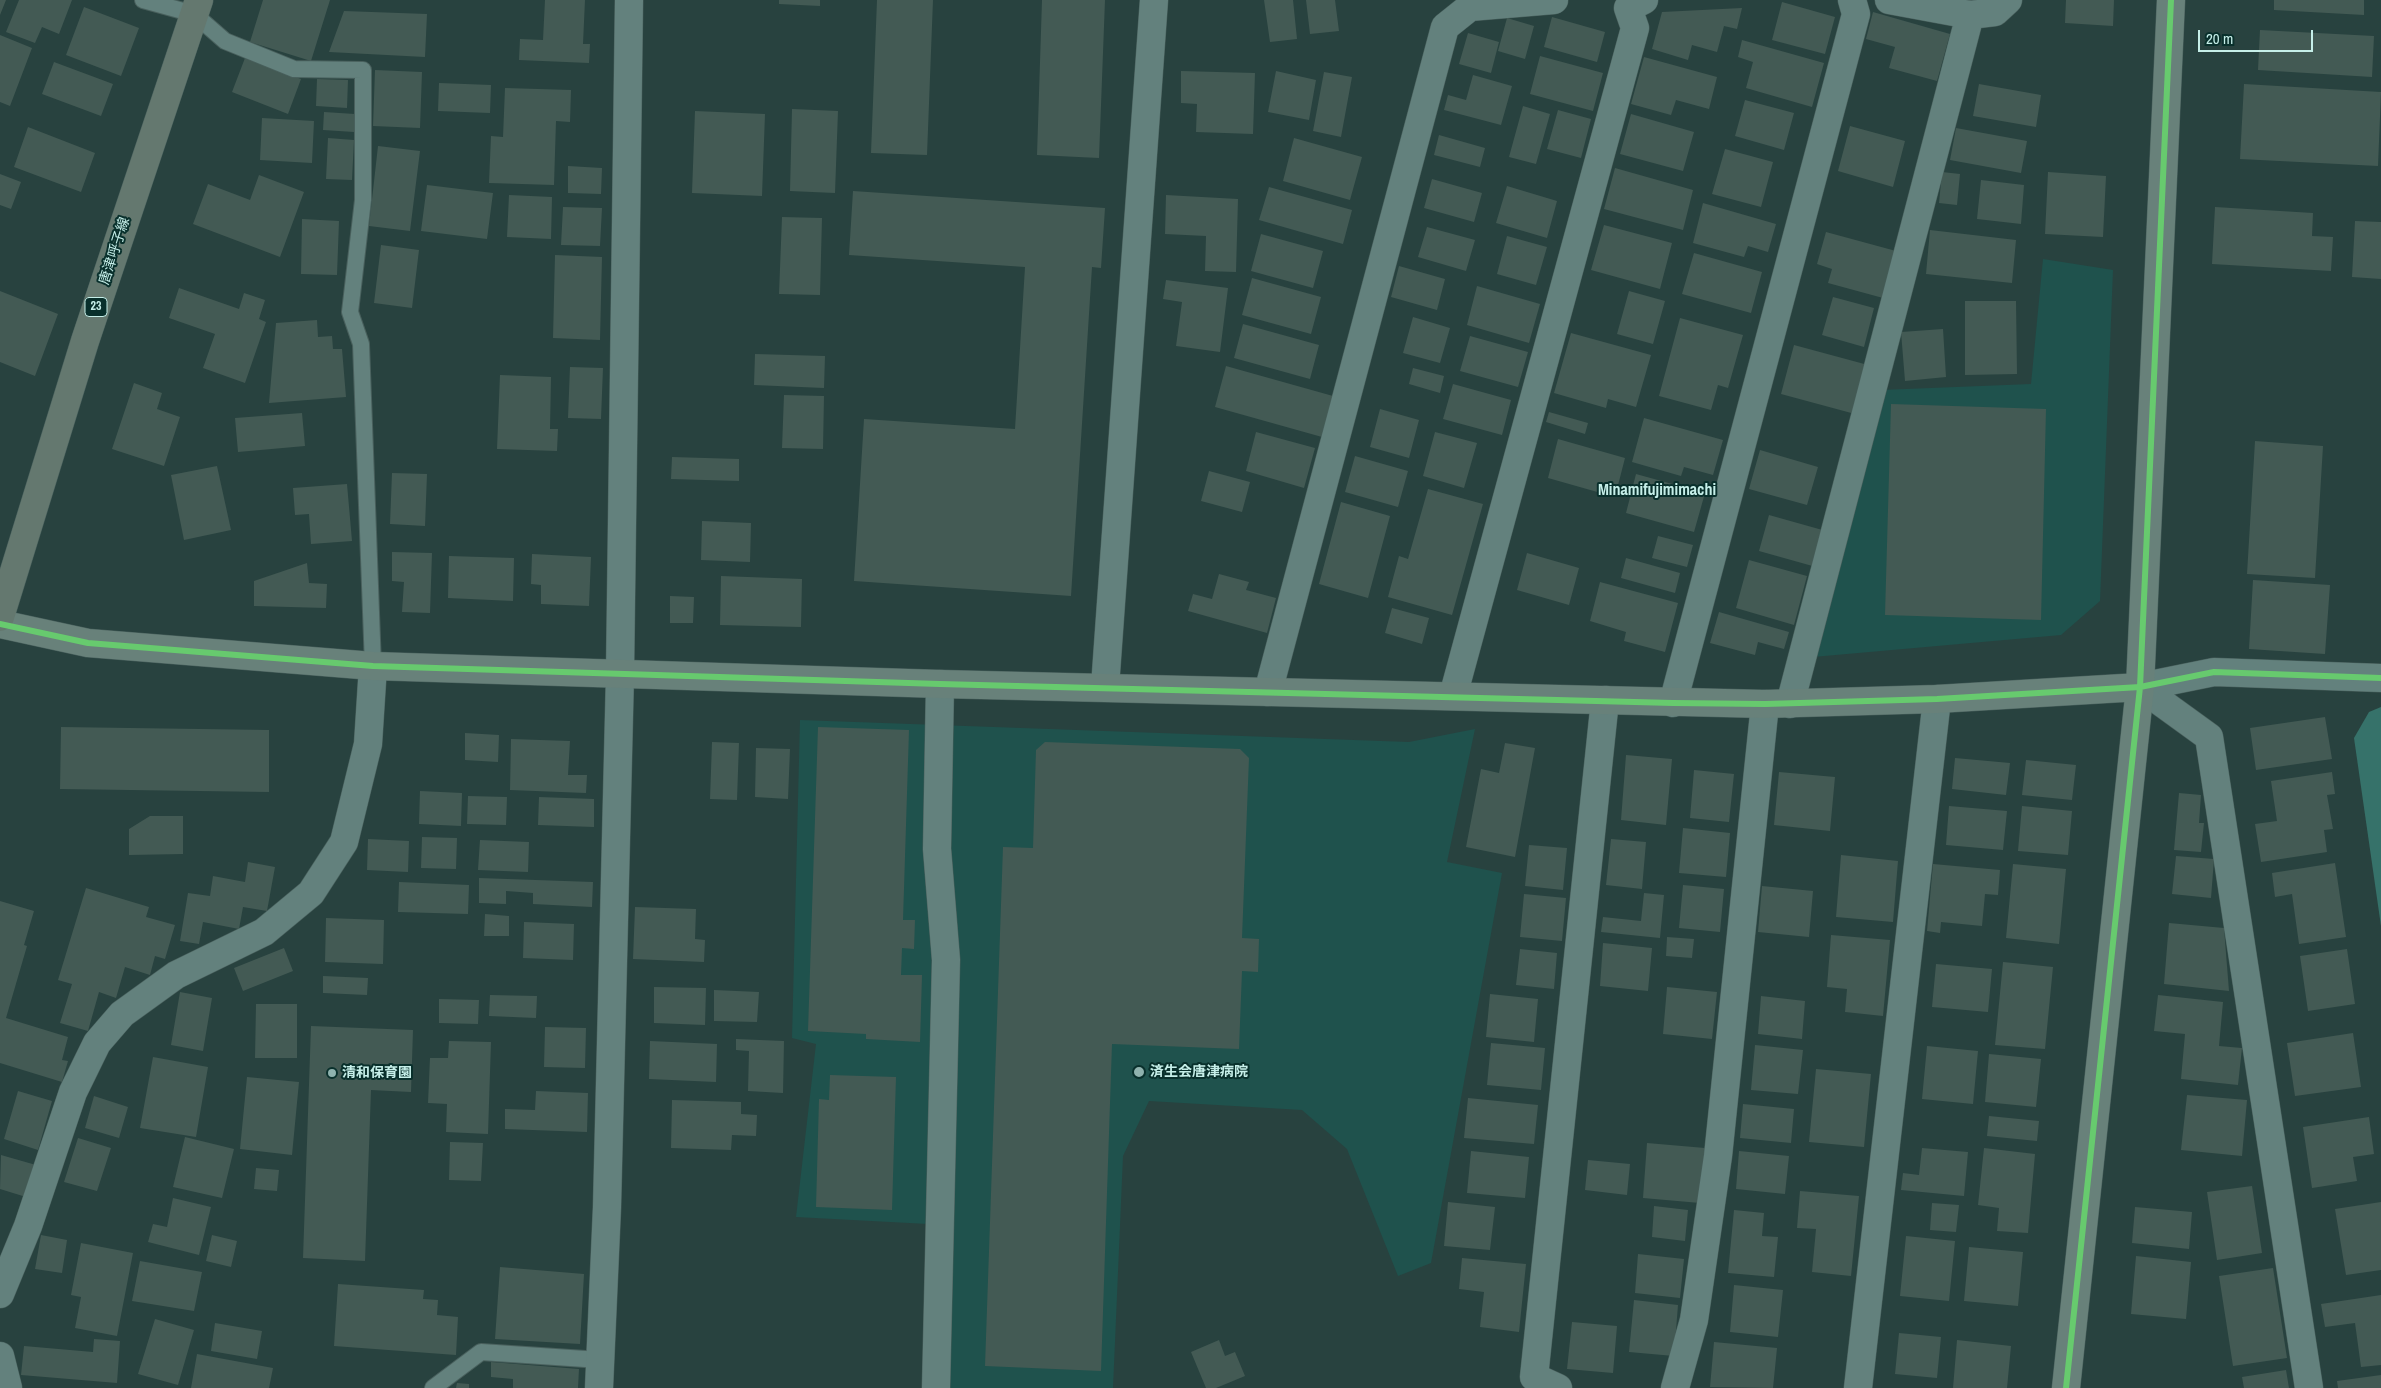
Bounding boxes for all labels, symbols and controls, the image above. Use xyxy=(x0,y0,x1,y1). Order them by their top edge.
scale bar xyxy=(2201,20,2316,52)
text: 20 m xyxy=(2206,28,2233,49)
street label: 唐津呼子線 xyxy=(96,215,134,287)
road number: 23 xyxy=(85,298,107,316)
district label: Minamifujimimachi xyxy=(1598,481,1716,501)
place label: 済生会唐津病院 xyxy=(1150,1064,1248,1080)
place label: 清和保育園 xyxy=(342,1065,412,1081)
marker: 済生会唐津病院 xyxy=(1132,1065,1146,1079)
marker: 清和保育園 xyxy=(326,1067,338,1079)

